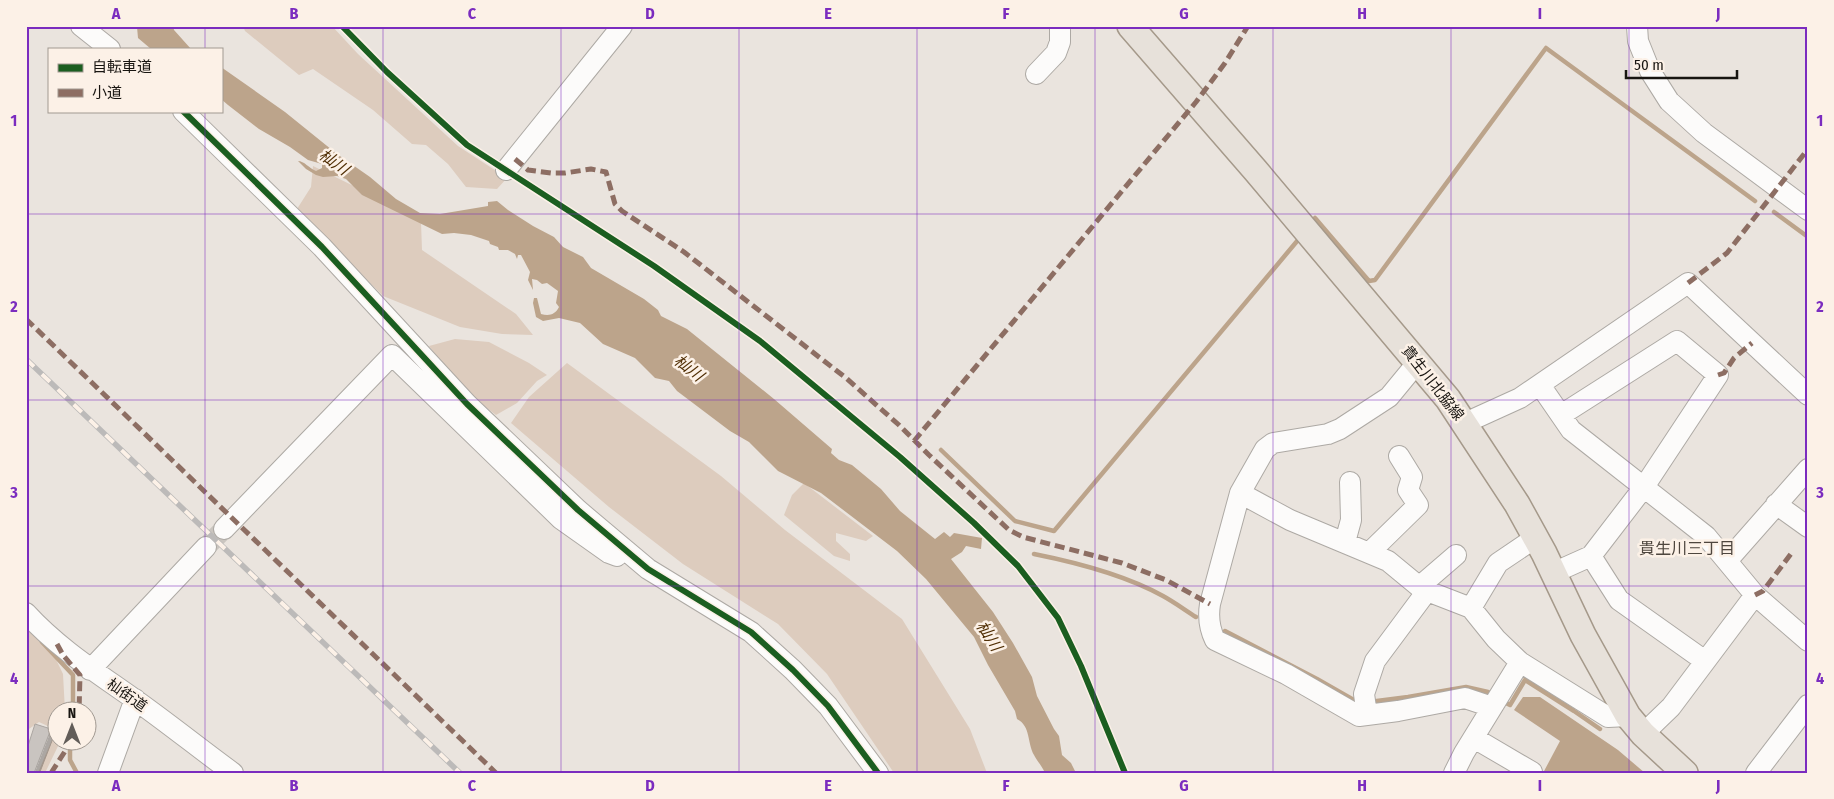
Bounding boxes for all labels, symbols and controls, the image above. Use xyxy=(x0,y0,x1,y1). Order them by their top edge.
text: A xyxy=(111,4,121,23)
text: B xyxy=(290,4,299,23)
text: C xyxy=(468,4,477,23)
text: D xyxy=(645,4,655,23)
text: E xyxy=(824,4,832,23)
text: F xyxy=(1002,4,1010,23)
text: G xyxy=(1179,4,1189,23)
text: H xyxy=(1357,4,1367,23)
text: I xyxy=(1538,4,1542,23)
text: J xyxy=(1715,4,1720,23)
legend xyxy=(48,48,222,112)
scale bar xyxy=(1626,48,1738,80)
text: 50 m xyxy=(1634,56,1664,74)
text: 自転車道 xyxy=(92,58,152,76)
text: 小道 xyxy=(92,84,122,102)
text: 1 xyxy=(11,111,17,130)
text: 1 xyxy=(1817,111,1823,130)
water label: 杣川 xyxy=(315,145,354,180)
text: 2 xyxy=(9,297,18,316)
text: 2 xyxy=(1815,297,1824,316)
street label: 貴生川北脇線 xyxy=(1398,342,1468,424)
water label: 杣川 xyxy=(671,351,709,387)
text: 3 xyxy=(9,483,18,502)
text: 3 xyxy=(1815,483,1824,502)
district label: 貴生川三丁目 xyxy=(1639,539,1735,558)
water label: 杣川 xyxy=(972,617,1007,656)
text: 4 xyxy=(10,669,18,688)
text: 4 xyxy=(1816,669,1824,688)
street label: 杣街道 xyxy=(103,675,151,715)
north arrow xyxy=(48,702,98,752)
text: N xyxy=(68,705,76,722)
text: A xyxy=(111,776,121,795)
text: B xyxy=(290,776,299,795)
text: C xyxy=(468,776,477,795)
text: D xyxy=(645,776,655,795)
text: E xyxy=(824,776,832,795)
text: F xyxy=(1002,776,1010,795)
text: G xyxy=(1179,776,1189,795)
text: H xyxy=(1357,776,1367,795)
text: I xyxy=(1538,776,1542,795)
text: J xyxy=(1715,776,1720,795)

